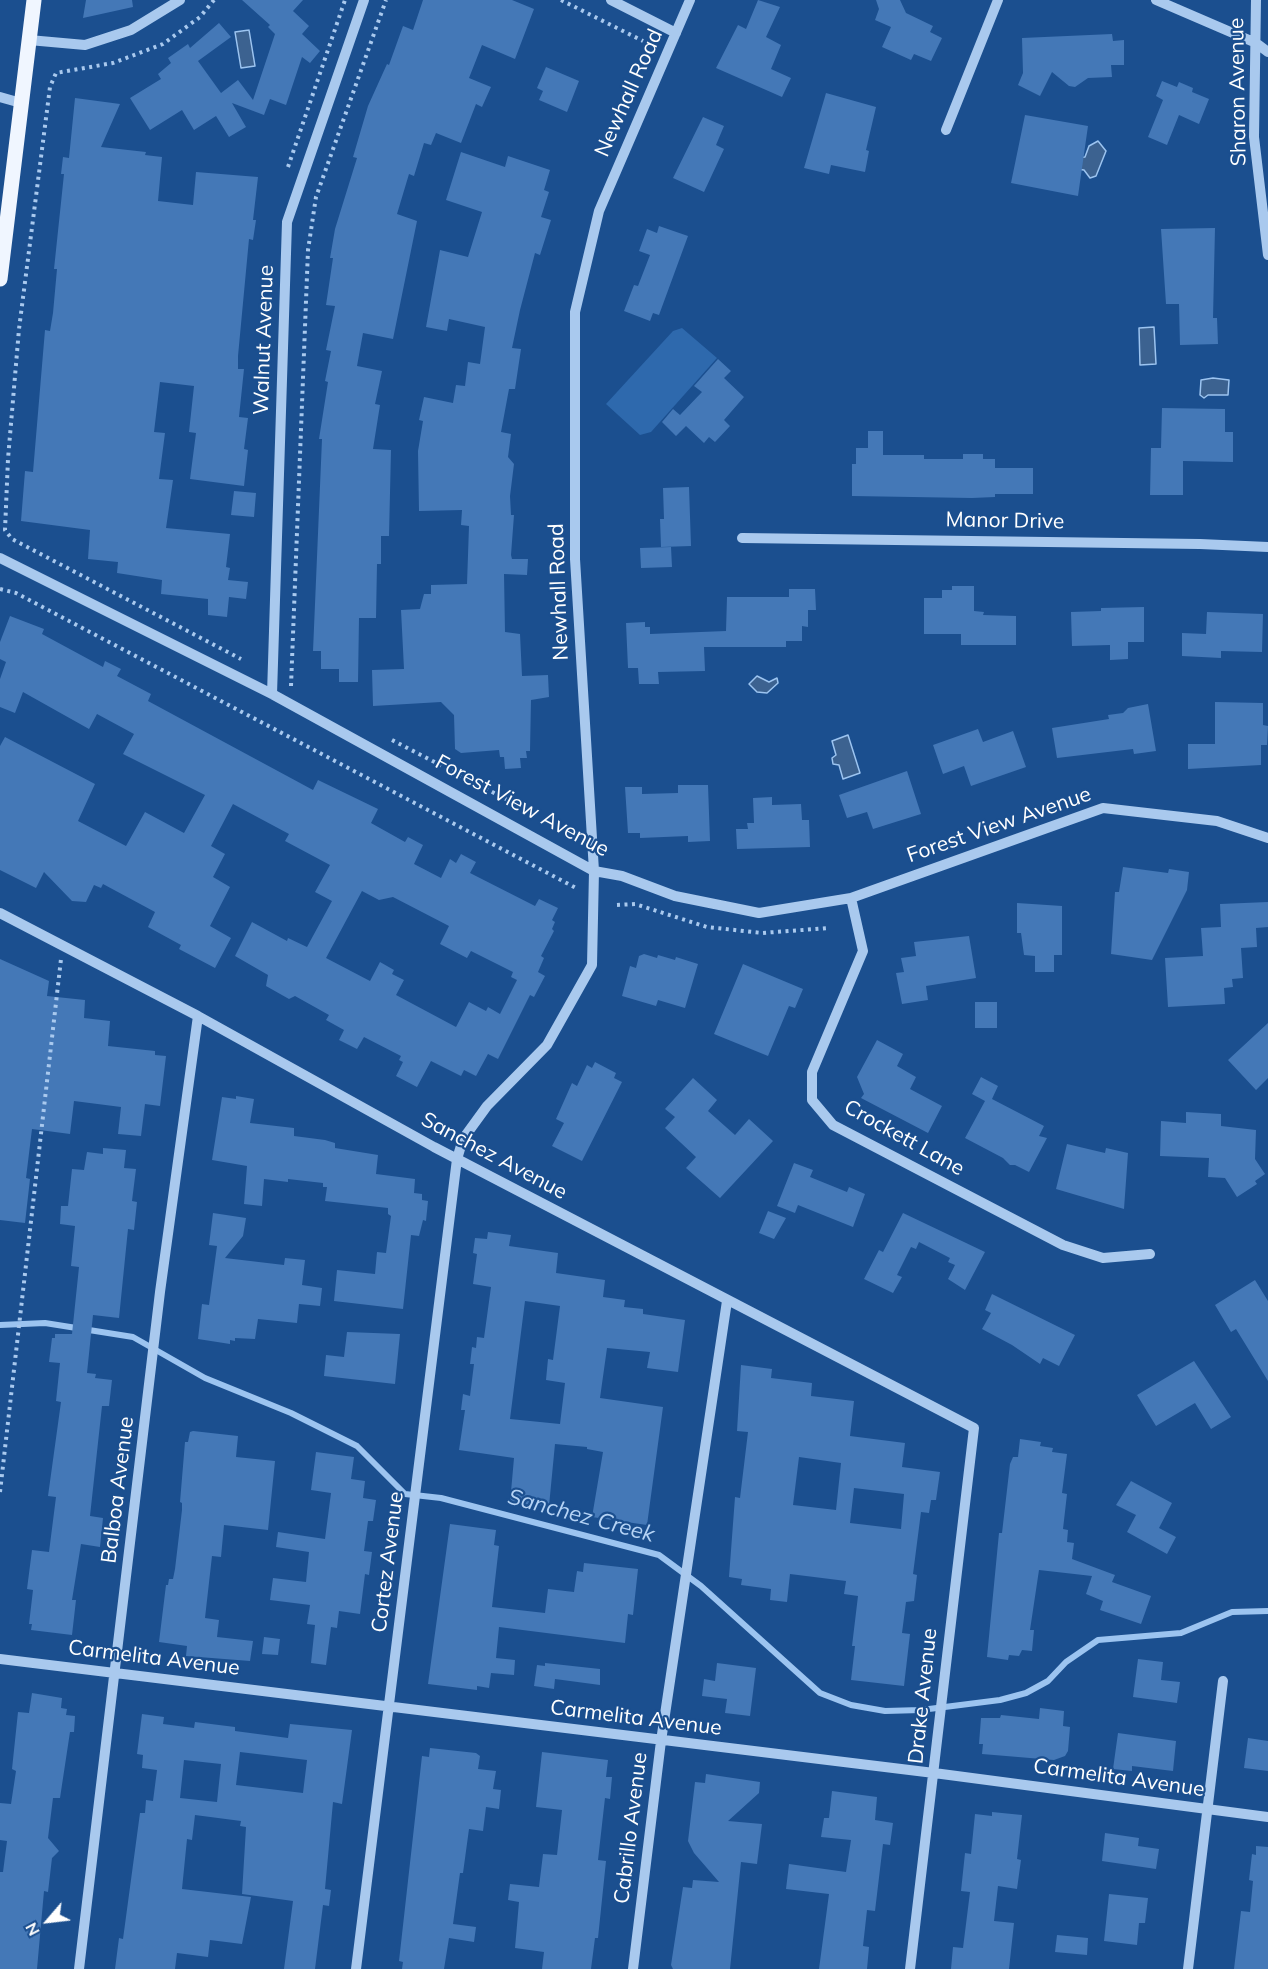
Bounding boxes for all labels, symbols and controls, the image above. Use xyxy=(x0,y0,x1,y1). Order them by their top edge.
street label: Sharon Avenue xyxy=(1224,18,1252,166)
street label: Newhall Road xyxy=(590,25,668,161)
street label: Walnut Avenue xyxy=(249,265,279,415)
street label: Manor Drive xyxy=(945,507,1065,535)
street label: Newhall Road xyxy=(544,523,574,661)
street label: Forest View Avenue xyxy=(431,750,613,862)
street label: Forest View Avenue xyxy=(904,782,1094,868)
street label: Crockett Lane xyxy=(839,1095,969,1181)
street label: Sanchez Avenue xyxy=(417,1107,571,1205)
street label: Balboa Avenue xyxy=(96,1415,140,1565)
water label: Sanchez Creek xyxy=(505,1484,657,1548)
street label: Cortez Avenue xyxy=(367,1490,409,1634)
street label: Drake Avenue xyxy=(903,1627,943,1765)
street label: Carmelita Avenue xyxy=(67,1635,241,1681)
street label: Carmelita Avenue xyxy=(549,1695,723,1741)
street label: Cabrillo Avenue xyxy=(609,1751,653,1905)
street label: Carmelita Avenue xyxy=(1032,1754,1206,1802)
north arrow xyxy=(18,1891,78,1951)
text: N xyxy=(20,1919,44,1939)

